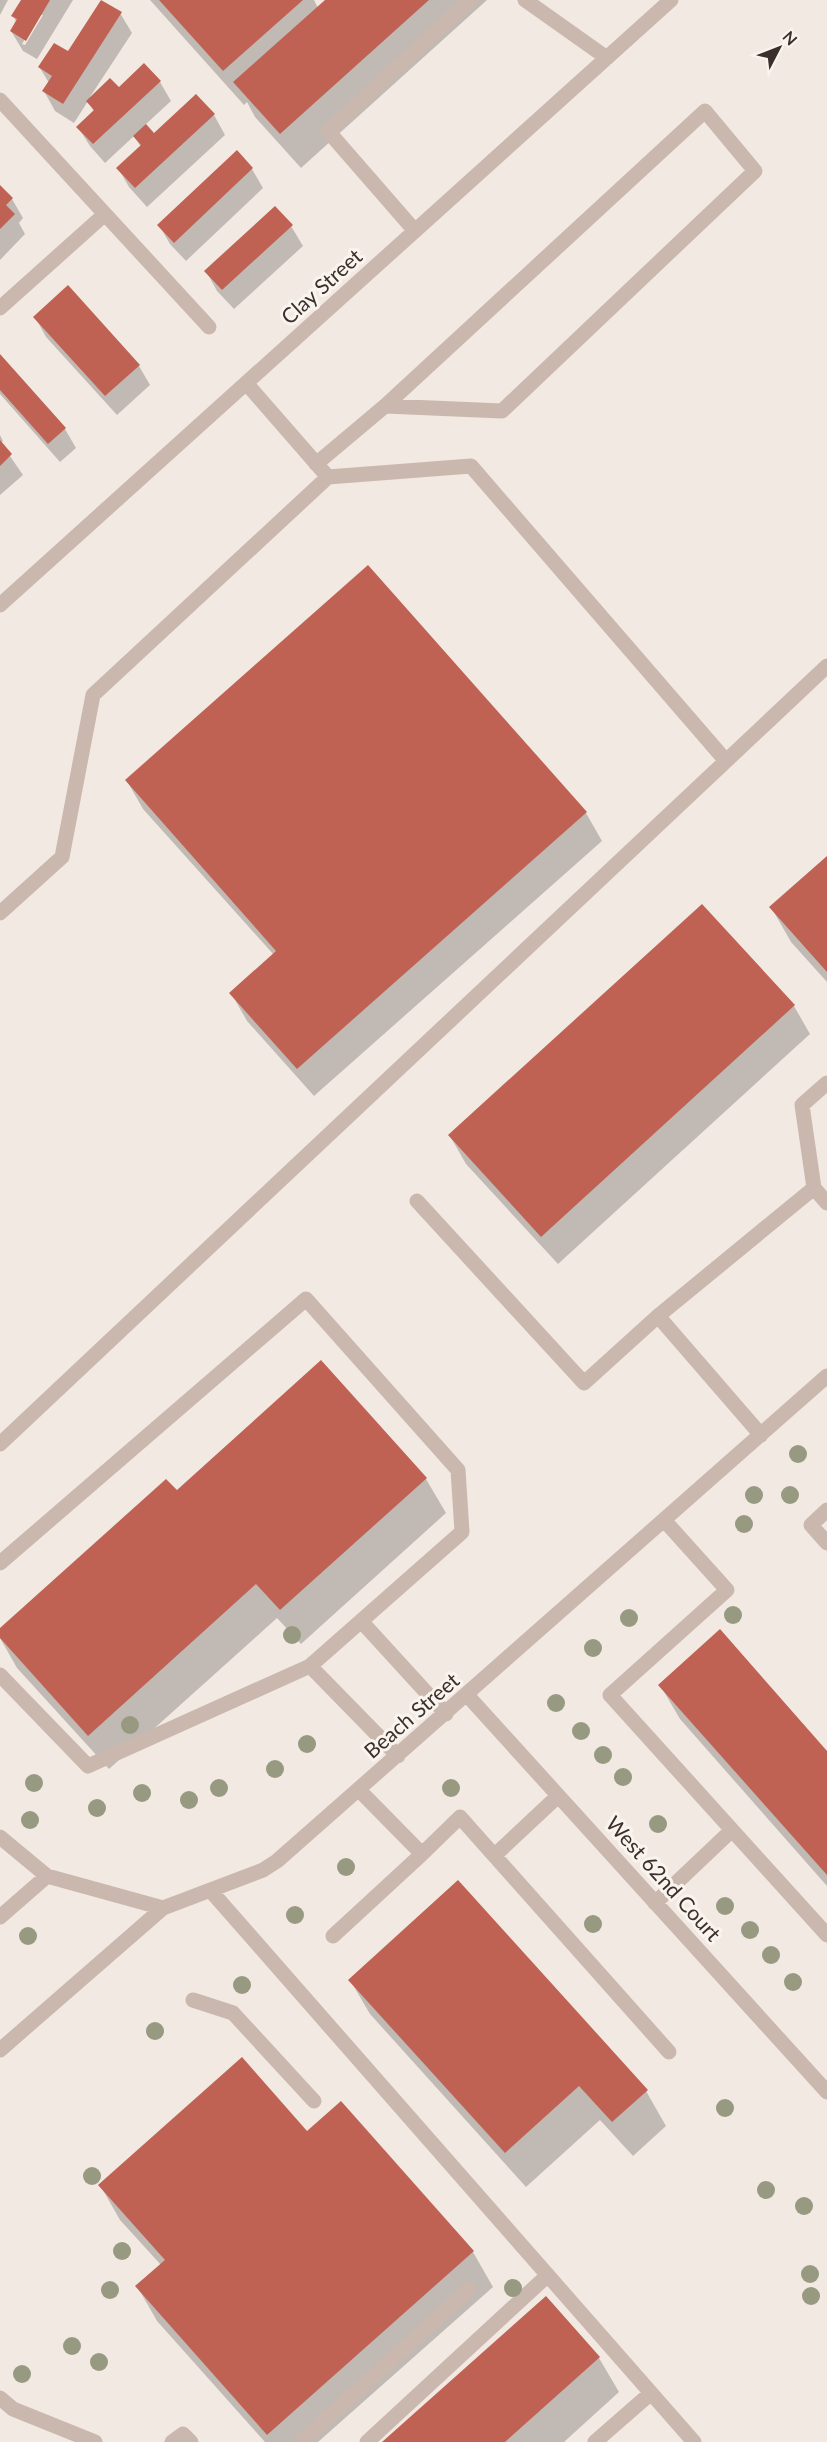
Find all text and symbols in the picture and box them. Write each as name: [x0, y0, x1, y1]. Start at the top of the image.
north arrow: [749, 18, 809, 78]
text: N: [779, 27, 802, 49]
street label: Clay Street: [275, 243, 367, 329]
street label: Beach Street: [359, 1667, 464, 1763]
street label: West 62nd Court: [601, 1810, 727, 1946]

